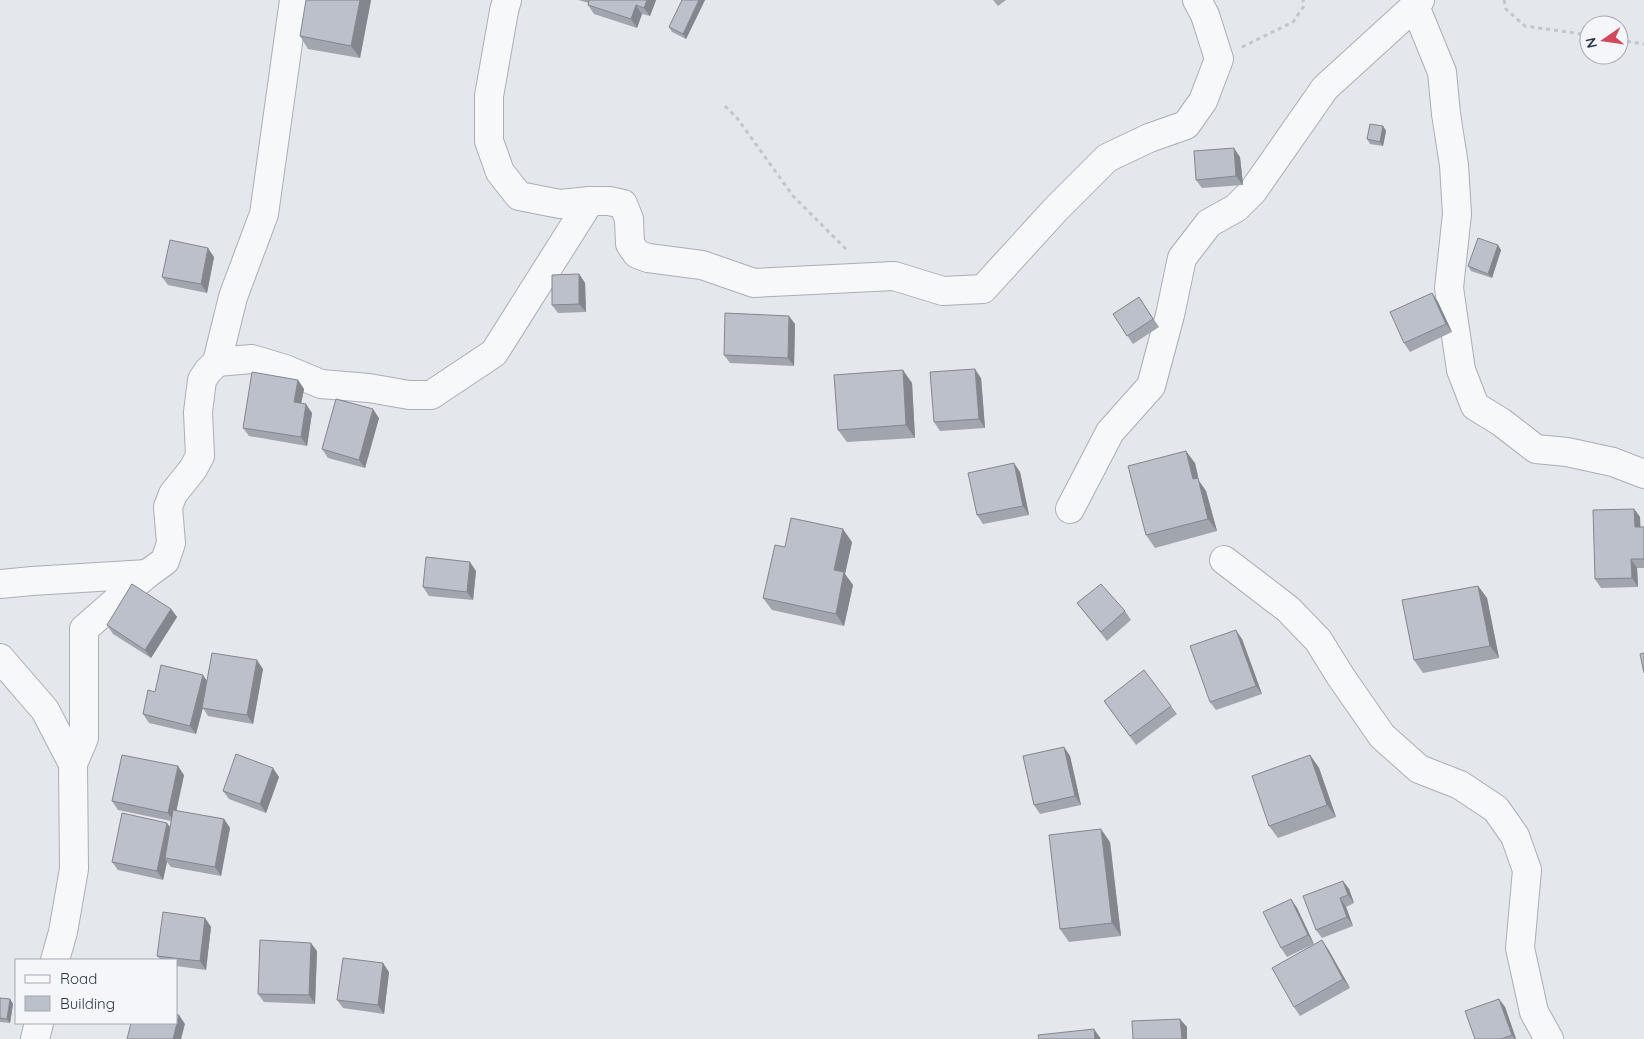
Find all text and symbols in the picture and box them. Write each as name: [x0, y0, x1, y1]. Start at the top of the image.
north arrow: [1579, 15, 1629, 65]
text: N: [1581, 36, 1601, 50]
legend: [15, 959, 178, 1024]
text: Road: [60, 969, 97, 988]
text: Building: [60, 994, 115, 1013]

